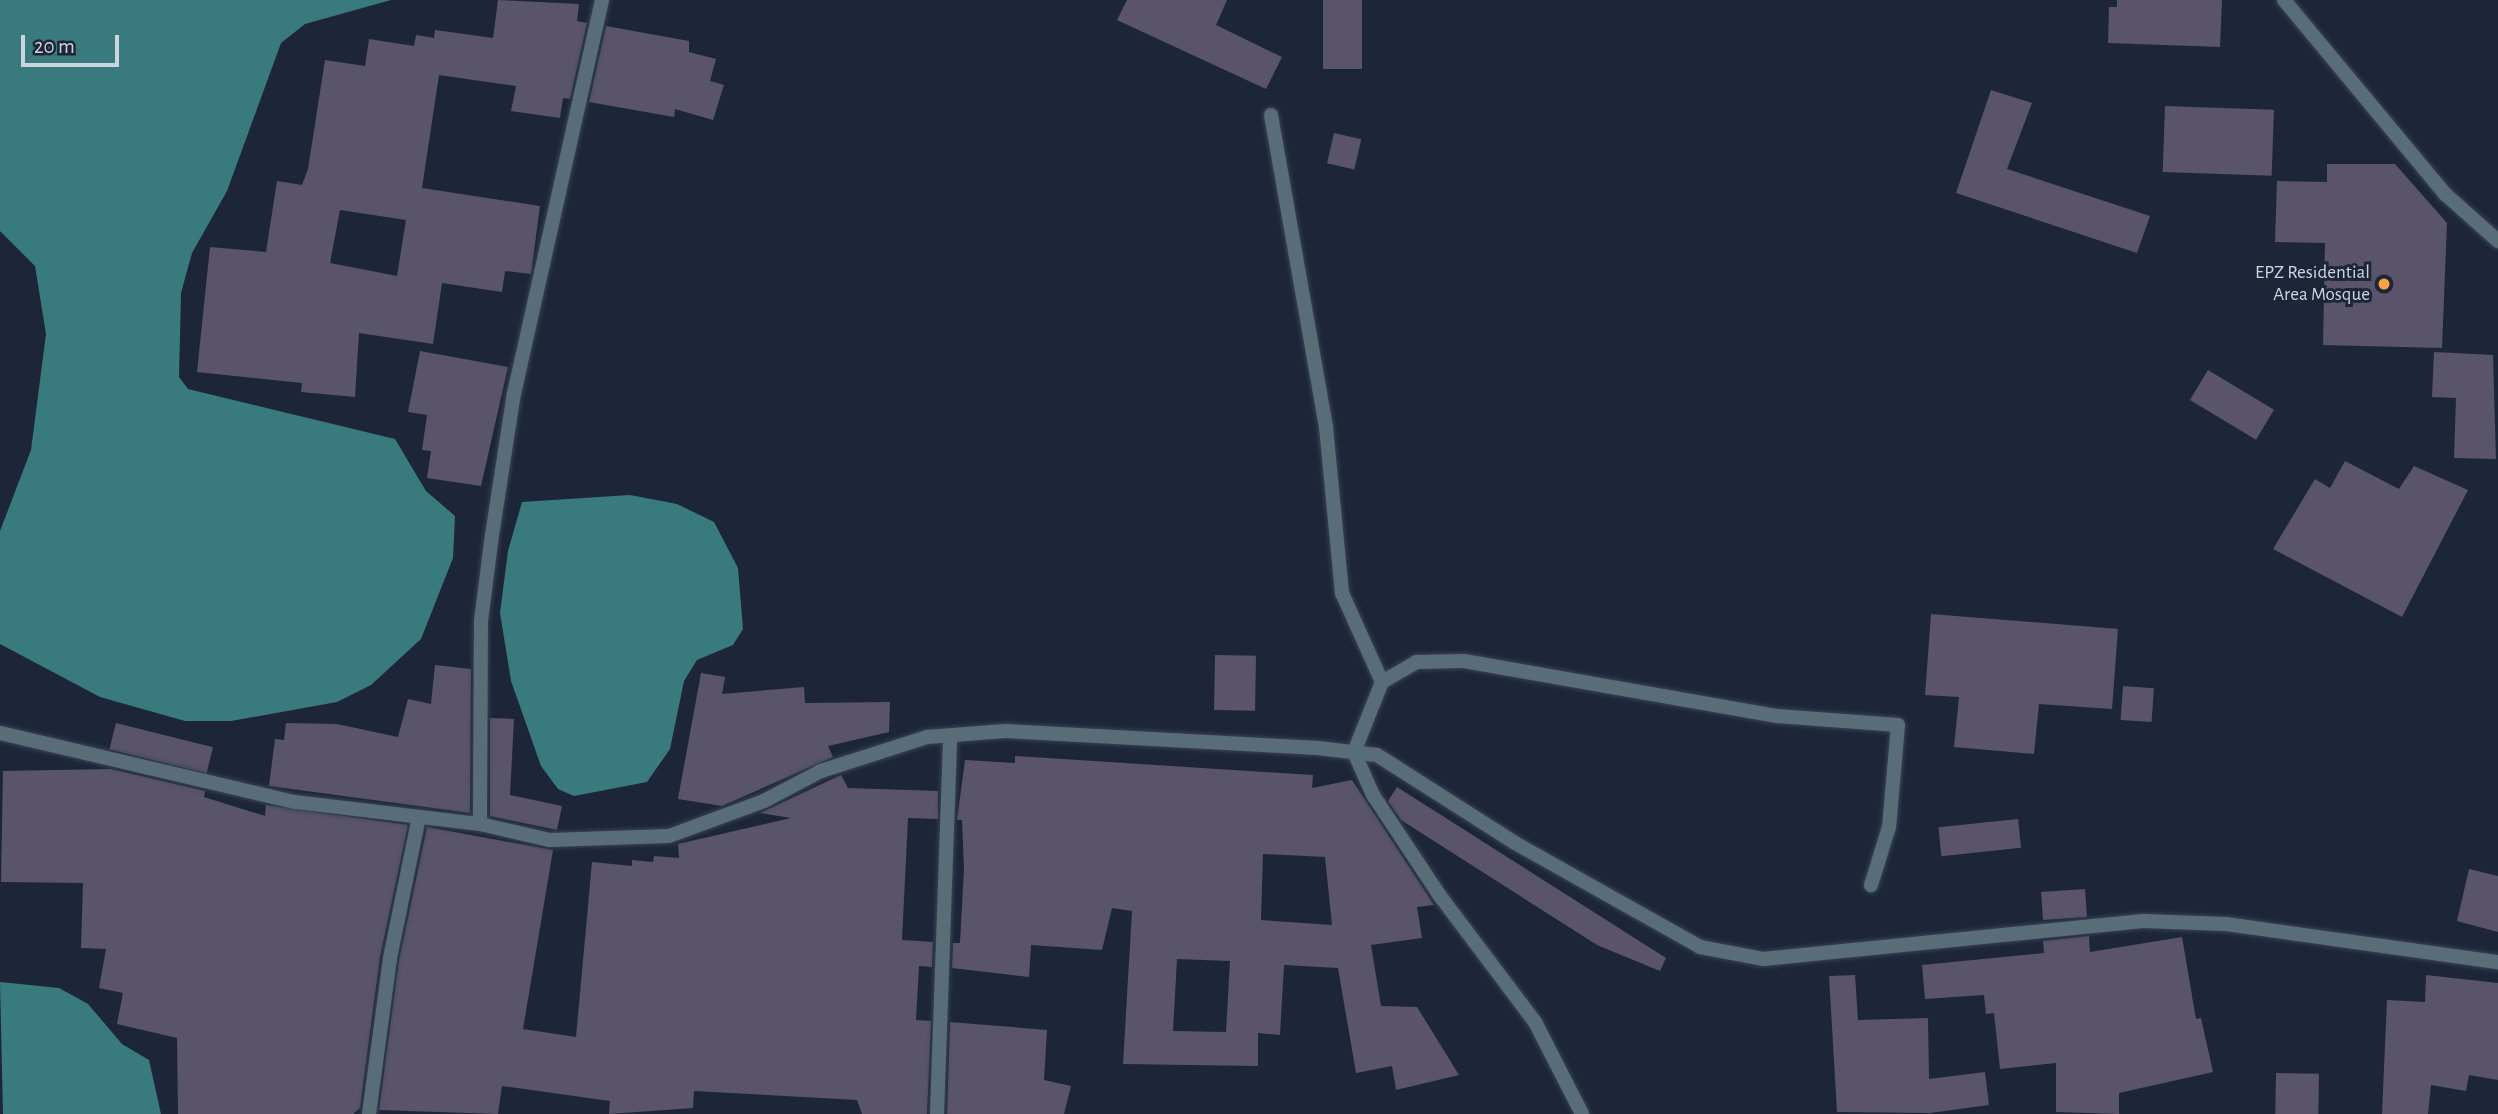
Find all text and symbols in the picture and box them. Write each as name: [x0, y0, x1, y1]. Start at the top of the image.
scale bar: [24, 21, 122, 65]
text: 20 m: [34, 36, 75, 57]
place label: EPZ Residential Area Mosque: [2255, 262, 2370, 306]
marker: EPZ Residential Area Mosque: [2376, 276, 2392, 292]

